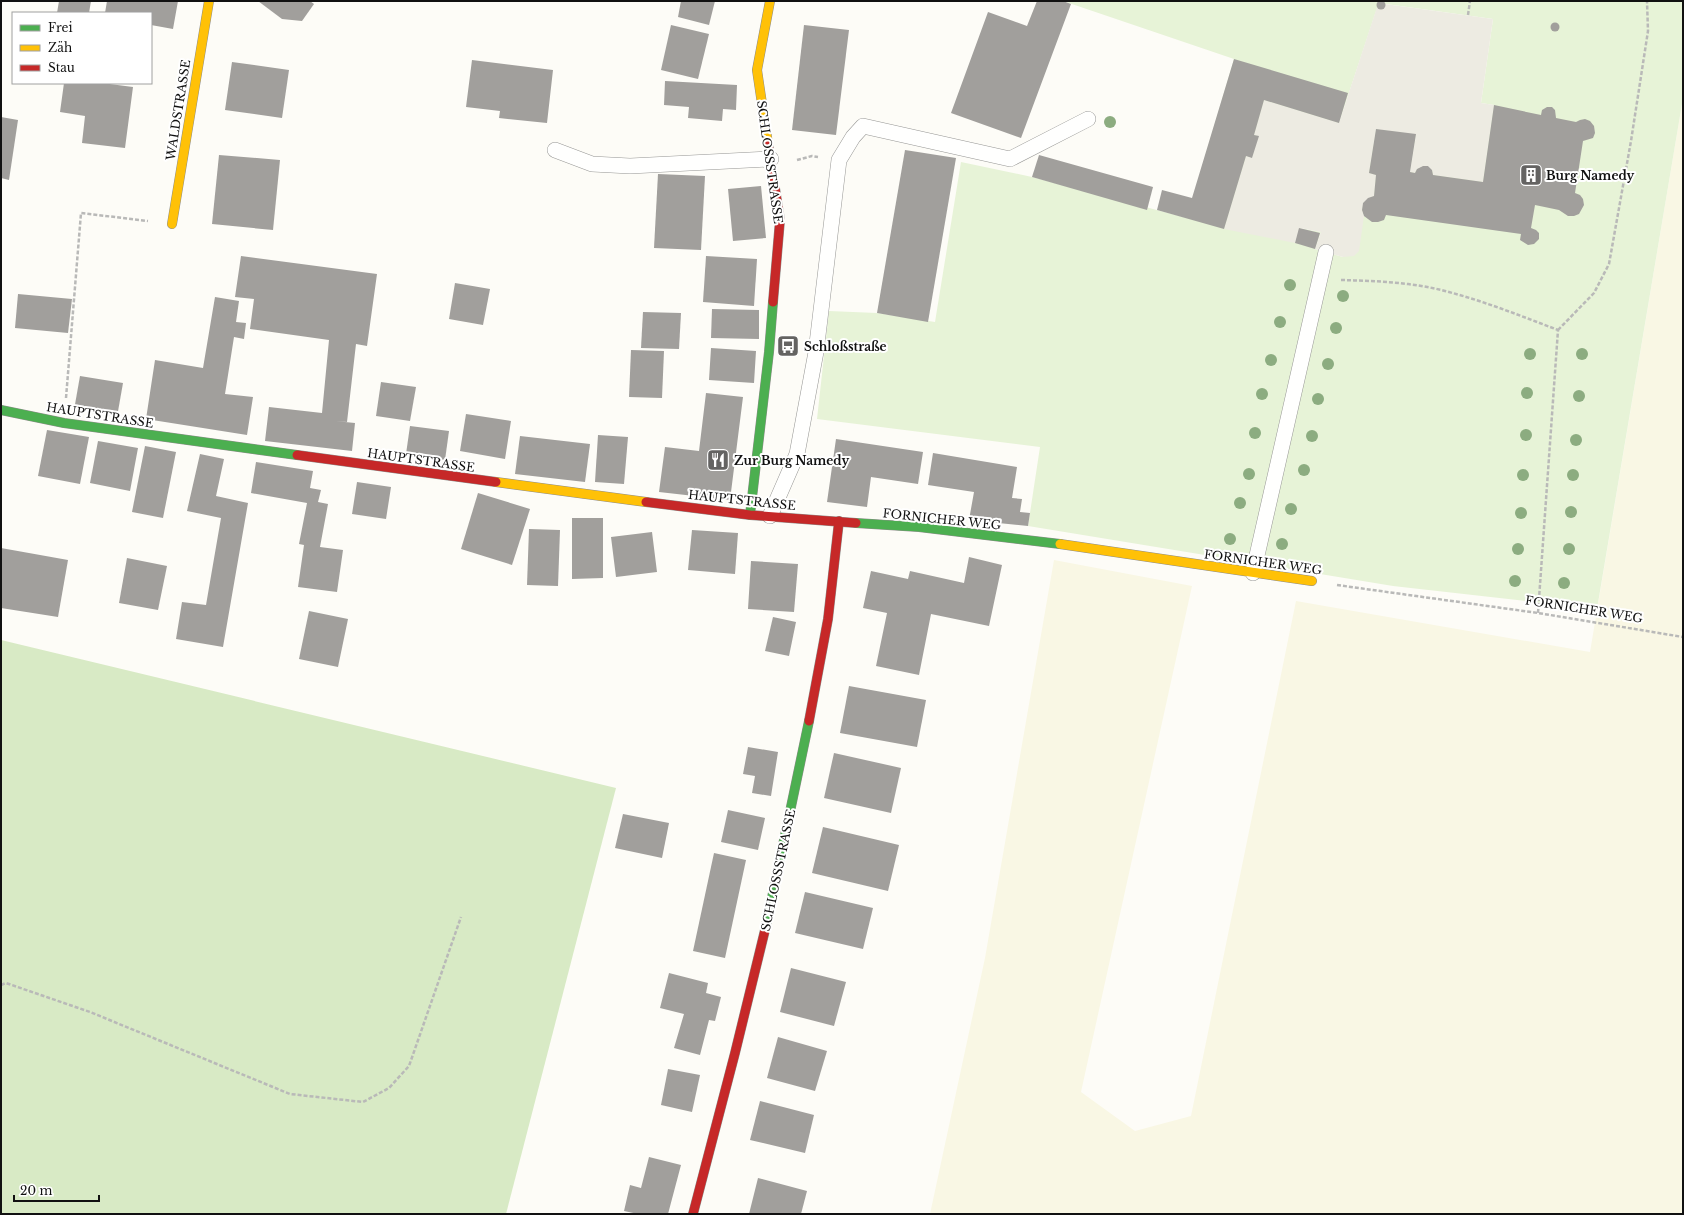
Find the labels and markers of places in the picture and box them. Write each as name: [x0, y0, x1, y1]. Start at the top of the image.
building icon: Burg Namedy: [1518, 162, 1544, 188]
place label: Burg Namedy: [1546, 168, 1635, 183]
bus stop icon: Schloßstraße: [775, 333, 801, 359]
place label: Schloßstraße: [804, 339, 887, 354]
restaurant icon: Zur Burg Namedy: [705, 447, 731, 473]
place label: Zur Burg Namedy: [734, 453, 850, 468]

